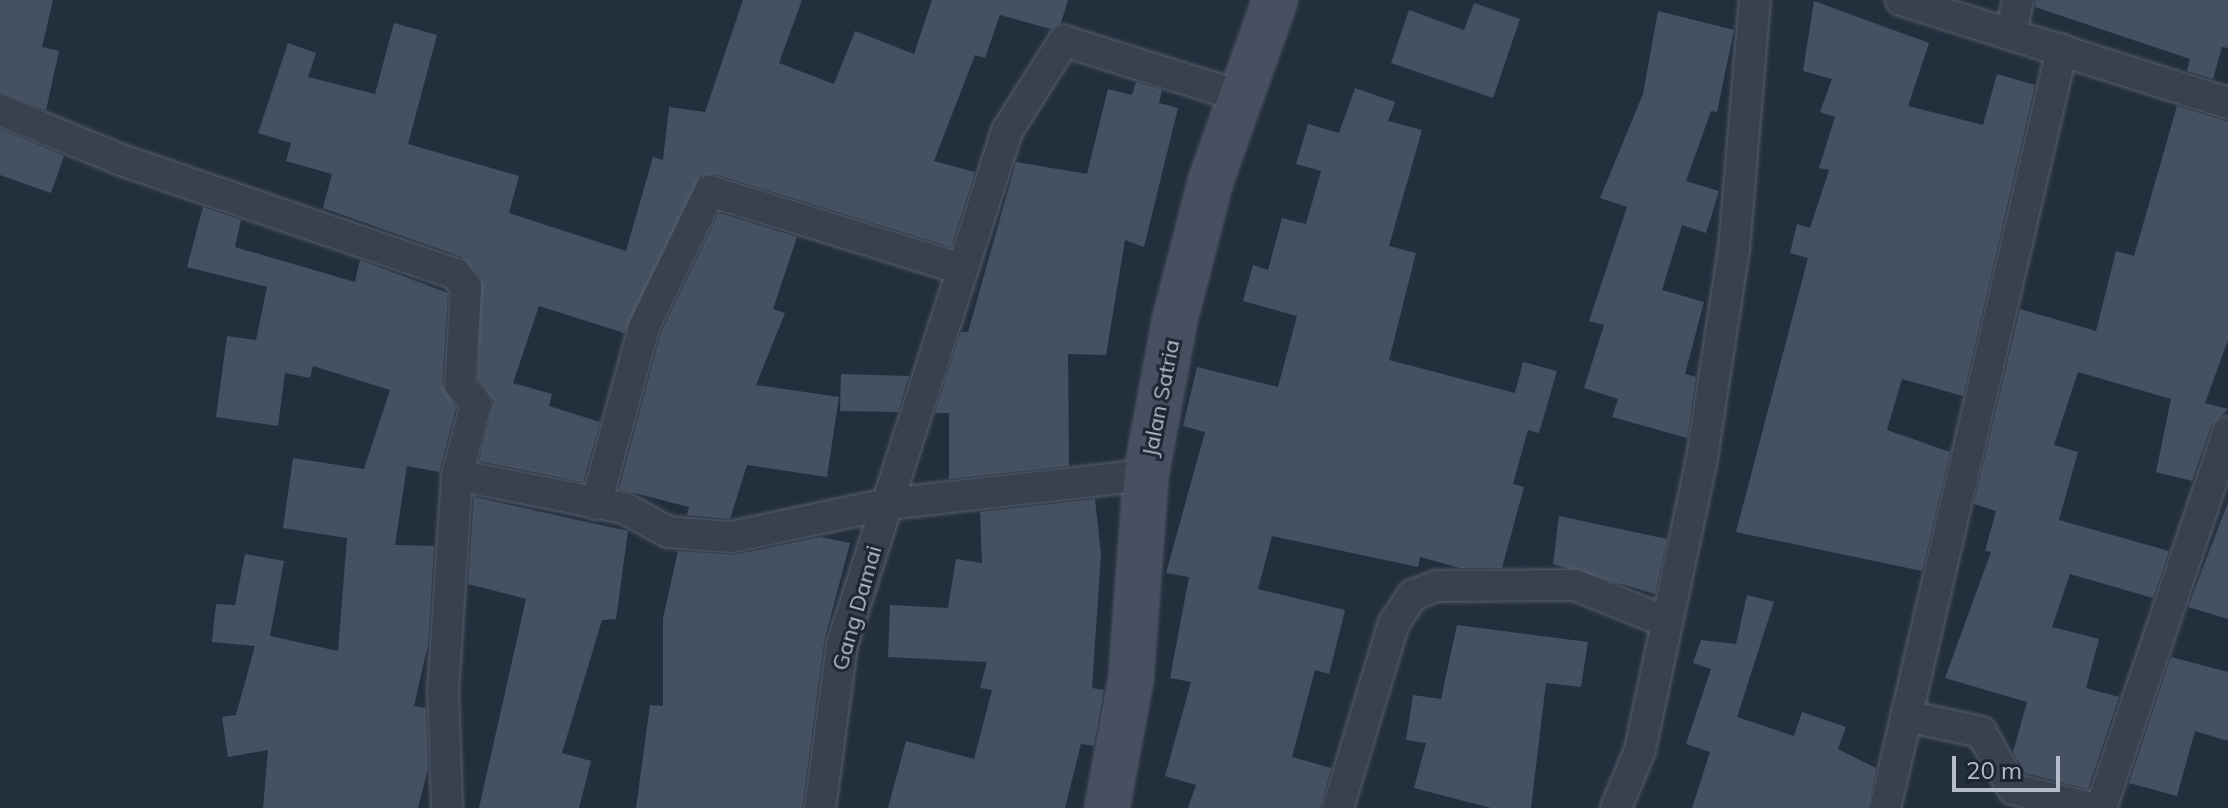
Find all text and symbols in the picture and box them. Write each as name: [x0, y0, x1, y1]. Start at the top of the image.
street label: Jalan Satria: [1137, 337, 1185, 459]
street label: Gang Damai: [827, 543, 887, 673]
scale bar: [1956, 740, 2064, 790]
text: 20 m: [1966, 755, 2022, 785]

